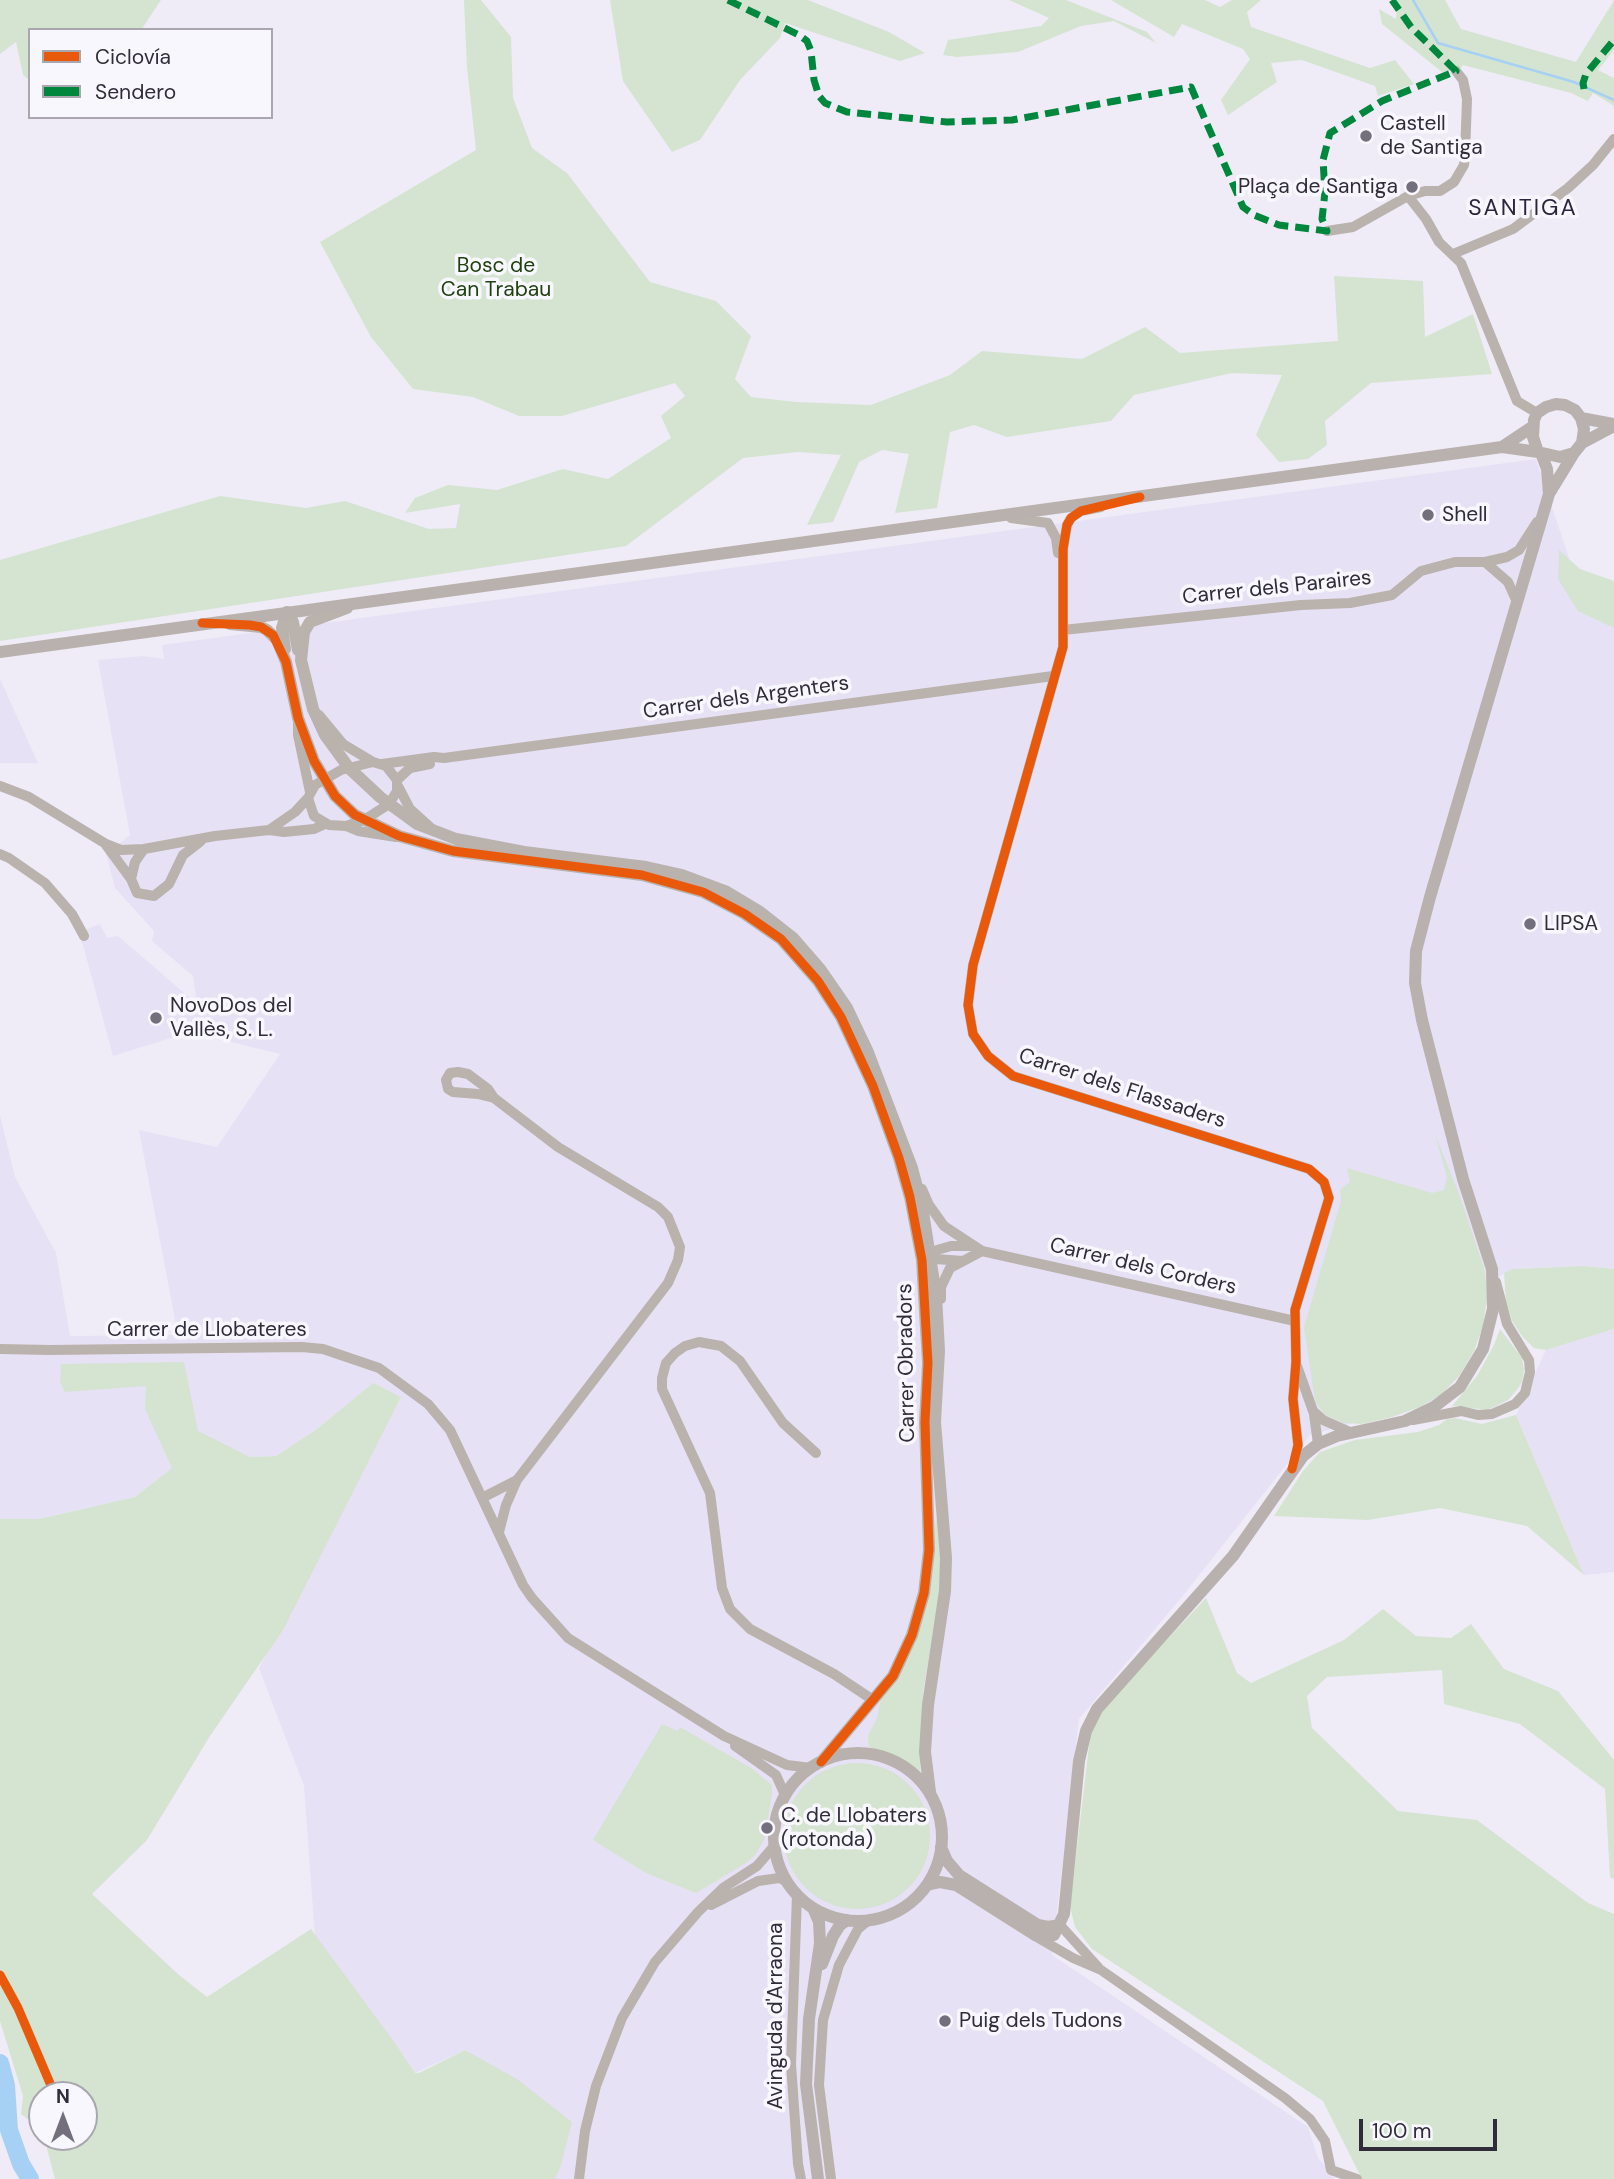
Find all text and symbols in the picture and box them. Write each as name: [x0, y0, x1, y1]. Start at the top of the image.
legend: [28, 28, 273, 119]
text: Ciclovía: [95, 43, 171, 71]
text: Sendero: [95, 78, 176, 106]
place label: Castell de Santiga: [1380, 111, 1483, 161]
marker: Castell de Santiga: [1358, 128, 1374, 144]
place label: Plaça de Santiga: [1238, 174, 1398, 200]
marker: Plaça de Santiga: [1404, 179, 1420, 195]
district label: SANTIGA: [1469, 195, 1577, 223]
park label: Bosc de Can Trabau: [441, 253, 551, 303]
place label: Shell: [1442, 502, 1488, 528]
marker: Shell: [1420, 507, 1436, 523]
street label: Carrer dels Paraires: [1181, 566, 1373, 610]
street label: Carrer dels Argenters: [641, 671, 851, 725]
place label: LIPSA: [1544, 911, 1598, 937]
marker: LIPSA: [1522, 916, 1538, 932]
place label: NovoDos del Vallès, S. L.: [170, 993, 292, 1043]
marker: NovoDos del Vallès, S. L.: [148, 1010, 164, 1026]
street label: Carrer dels Flassaders: [1015, 1044, 1229, 1134]
street label: Carrer dels Corders: [1047, 1233, 1239, 1301]
street label: Carrer Obradors: [893, 1283, 921, 1443]
street label: Carrer de Llobateres: [107, 1317, 307, 1343]
place label: C. de Llobaters (rotonda): [781, 1803, 927, 1853]
marker: C. de Llobaters (rotonda): [759, 1820, 775, 1836]
street label: Avinguda d'Arraona: [763, 1922, 789, 2110]
place label: Puig dels Tudons: [959, 2008, 1122, 2034]
marker: Puig dels Tudons: [937, 2013, 953, 2029]
north arrow: [28, 2081, 98, 2151]
text: N: [56, 2084, 70, 2109]
scale bar: [1362, 2106, 1500, 2150]
text: 100 m: [1372, 2117, 1432, 2145]

